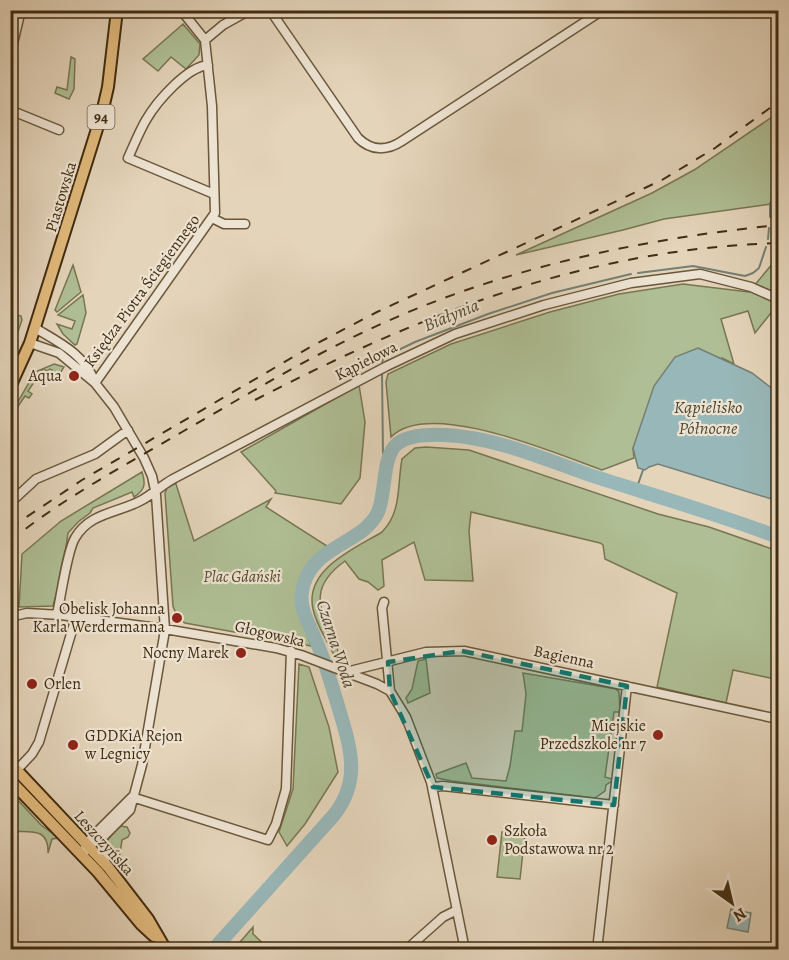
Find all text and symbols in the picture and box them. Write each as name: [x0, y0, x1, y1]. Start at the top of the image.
road number: 94: [88, 105, 114, 129]
street label: Piastowska: [40, 158, 82, 235]
street label: Księdza Piotra Ściegiennego: [79, 210, 205, 372]
water label: Białynia: [420, 293, 482, 337]
street label: Kąpielowa: [331, 336, 402, 386]
place label: Aqua: [28, 365, 63, 387]
marker: Aqua: [67, 369, 81, 383]
water label: Kąpielisko Północne: [674, 395, 742, 440]
park label: Plac Gdański: [203, 566, 281, 588]
water label: Czarna Woda: [311, 597, 361, 691]
place label: Obelisk Johanna Karla Werdermanna: [33, 598, 166, 638]
marker: Obelisk Johanna Karla Werdermanna: [170, 611, 184, 625]
street label: Głogowska: [233, 615, 308, 653]
street label: Bagienna: [532, 640, 597, 674]
place label: Nocny Marek: [142, 642, 229, 664]
marker: Nocny Marek: [234, 646, 248, 660]
place label: Orlen: [44, 673, 81, 695]
marker: Orlen: [25, 677, 39, 691]
place label: Miejskie Przedszkole nr 7: [540, 715, 646, 755]
place label: GDDKiA Rejon w Legnicy: [84, 725, 183, 765]
marker: Miejskie Przedszkole nr 7: [651, 728, 665, 742]
marker: GDDKiA Rejon w Legnicy: [66, 738, 80, 752]
street label: Leszczyńska: [69, 806, 140, 881]
place label: Szkoła Podstawowa nr 2: [504, 820, 614, 860]
marker: Szkoła Podstawowa nr 2: [485, 833, 499, 847]
north arrow: [702, 873, 762, 933]
text: N: [729, 902, 751, 927]

